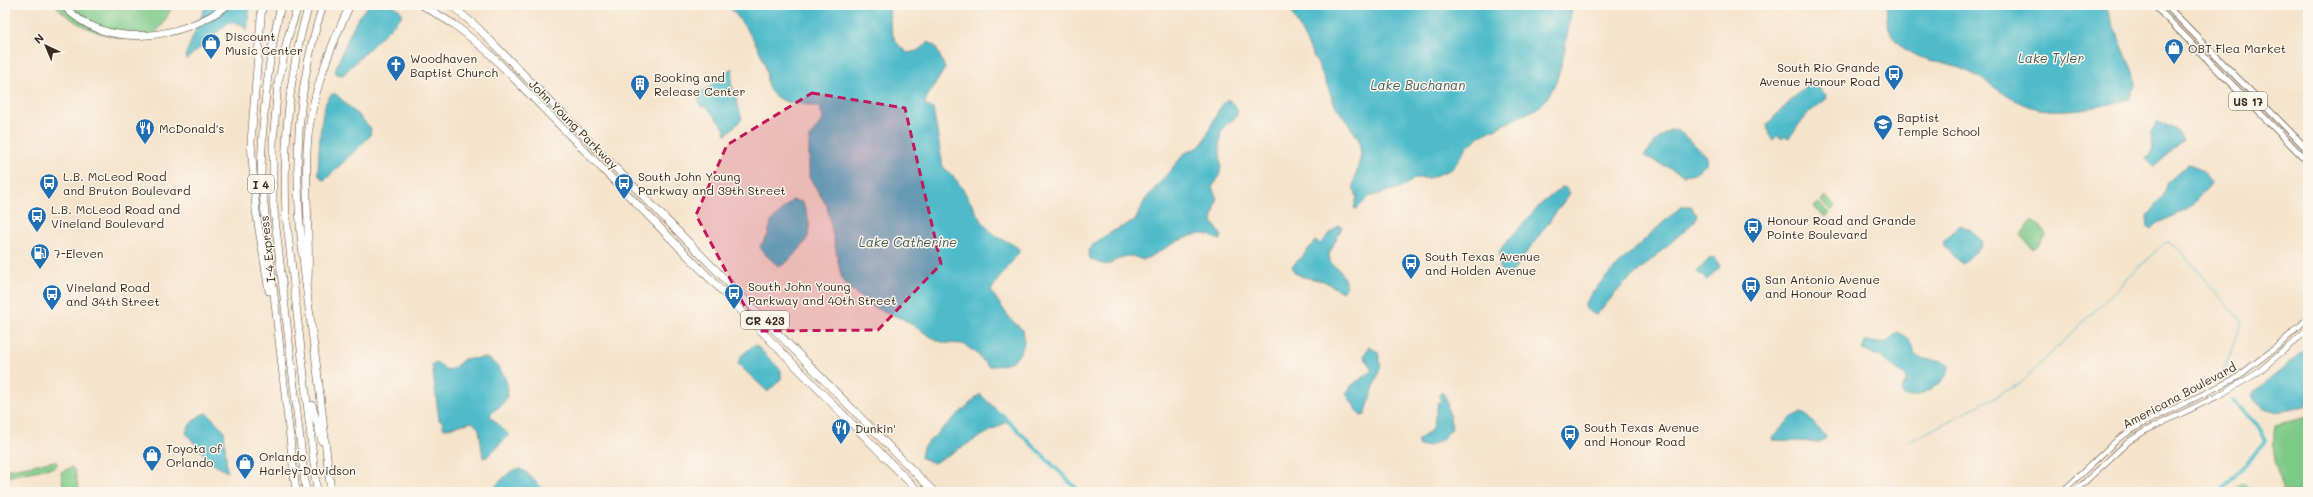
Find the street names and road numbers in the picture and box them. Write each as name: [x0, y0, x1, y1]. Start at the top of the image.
street label: John Young Parkway: [526, 76, 622, 172]
road number: US 17: [2229, 92, 2267, 110]
road number: I 4: [248, 175, 274, 193]
street label: I-4 Express: [256, 215, 278, 283]
road number: CR 423: [741, 311, 789, 329]
street label: Americana Boulevard: [2119, 358, 2239, 432]

